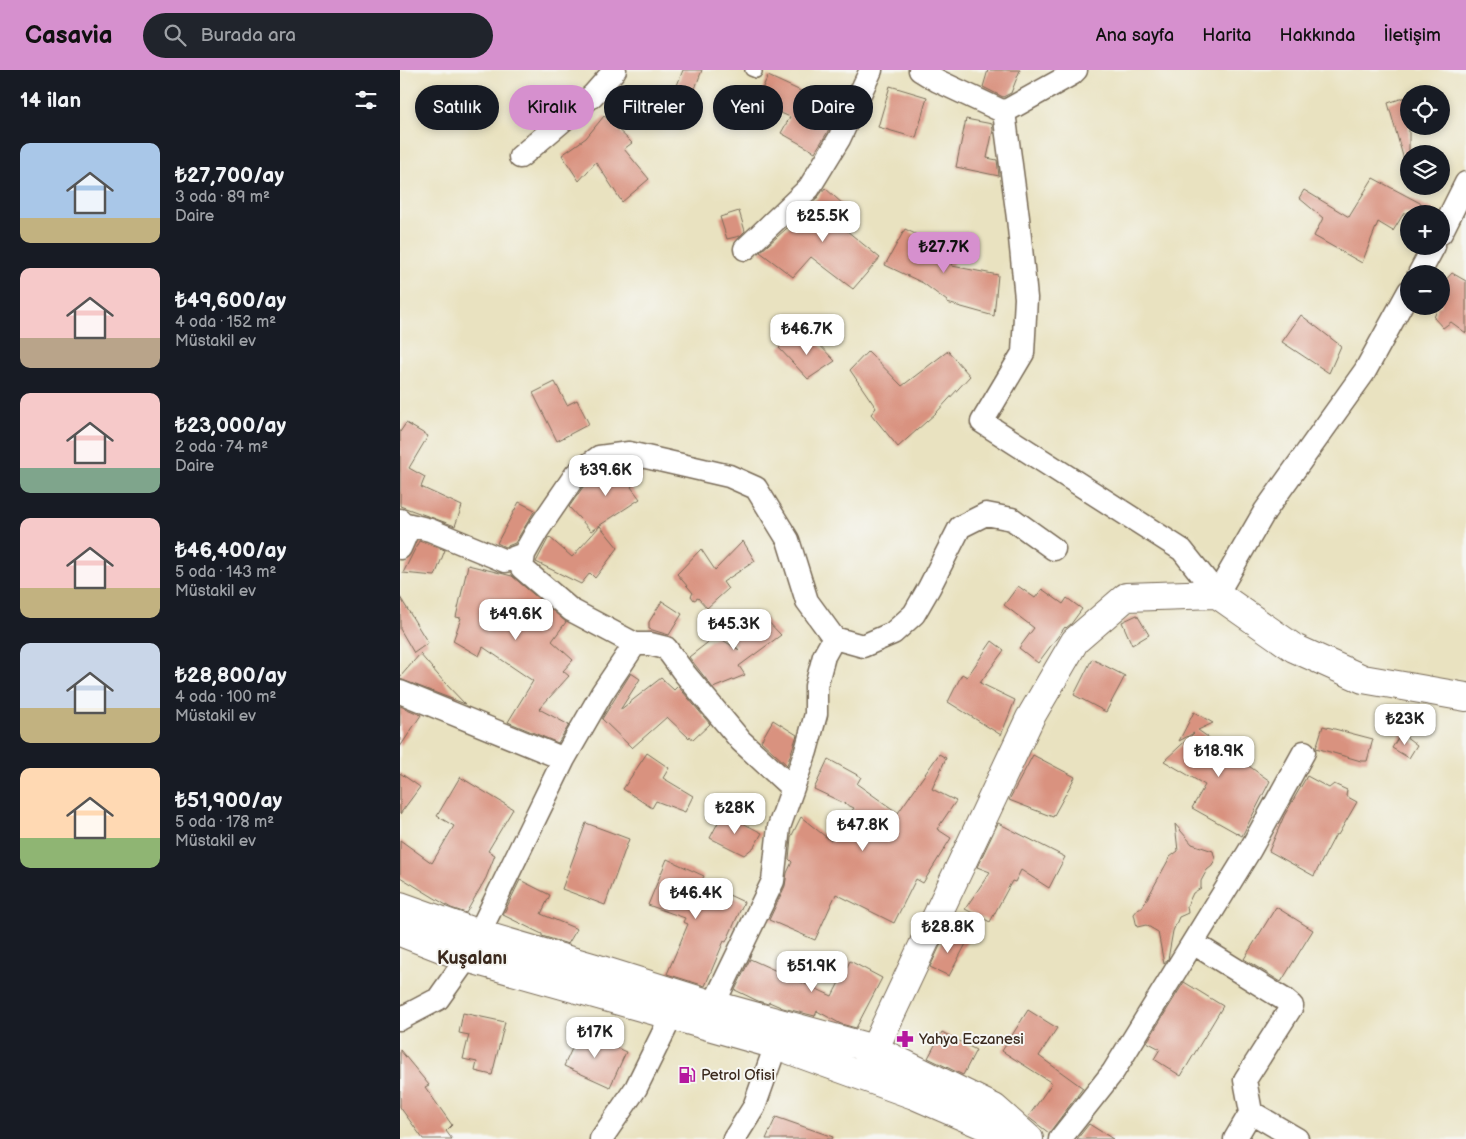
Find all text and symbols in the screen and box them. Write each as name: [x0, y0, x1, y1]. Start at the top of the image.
search box: [143, 13, 493, 58]
text: Casavia: [25, 21, 113, 50]
icon: search: [161, 21, 189, 49]
text: Burada ara: [201, 24, 296, 47]
text: Ana sayfa: [1096, 25, 1174, 46]
text: Harita: [1202, 25, 1251, 46]
text: Hakkında: [1279, 25, 1355, 46]
text: İletişim: [1383, 25, 1441, 46]
chip: Satılık: [415, 85, 499, 130]
chip: Kiralık: [509, 85, 594, 130]
chip: Filtreler: [604, 85, 703, 130]
chip: Yeni: [713, 85, 783, 130]
chip: Daire: [793, 85, 873, 130]
map controls: [1400, 85, 1450, 315]
button: locate: [1400, 85, 1450, 135]
icon: filters: [352, 86, 380, 114]
text: 14 ilan: [20, 88, 81, 113]
button: layers: [1400, 145, 1450, 195]
icon: home: [60, 163, 120, 223]
text: ₺27,700/ay: [175, 163, 284, 188]
text: 3 oda · 89 m²: [175, 188, 270, 207]
pin: ₺25.5K: [782, 200, 864, 243]
button: +: [1400, 205, 1450, 255]
text: Daire: [175, 207, 214, 226]
text: ₺25.5K: [797, 207, 849, 226]
pin: ₺27.7K: [903, 232, 985, 274]
text: ₺27.7K: [919, 238, 969, 257]
button: −: [1400, 265, 1450, 315]
icon: home: [60, 288, 120, 348]
text: ₺49,600/ay: [175, 288, 286, 313]
text: 4 oda · 152 m²: [175, 313, 276, 332]
pin: ₺46.7K: [766, 314, 848, 356]
text: ₺46.7K: [781, 320, 833, 339]
text: Müstakil ev: [175, 332, 256, 351]
icon: home: [60, 413, 120, 473]
text: ₺23,000/ay: [175, 413, 286, 438]
text: 2 oda · 74 m²: [175, 438, 268, 457]
pin: ₺39.6K: [565, 454, 647, 497]
text: Daire: [175, 457, 214, 476]
text: ₺39.6K: [580, 461, 632, 480]
icon: home: [60, 538, 120, 598]
text: ₺46,400/ay: [175, 538, 286, 563]
text: 5 oda · 143 m²: [175, 563, 277, 582]
text: Müstakil ev: [175, 582, 256, 601]
pin: ₺49.6K: [475, 598, 557, 641]
text: ₺49.6K: [490, 605, 542, 624]
pin: ₺45.3K: [693, 608, 775, 651]
text: ₺45.3K: [708, 615, 760, 634]
icon: home: [60, 663, 120, 723]
text: ₺28,800/ay: [175, 663, 287, 688]
text: 4 oda · 100 m²: [175, 688, 276, 707]
pin: ₺23K: [1375, 704, 1435, 746]
text: Müstakil ev: [175, 707, 256, 726]
text: ₺23K: [1386, 710, 1424, 729]
pin: ₺18.9K: [1178, 736, 1260, 778]
text: ₺18.9K: [1194, 742, 1244, 761]
icon: home: [60, 788, 120, 848]
text: ₺51,900/ay: [175, 788, 282, 813]
pin: ₺28K: [705, 792, 765, 835]
text: ₺28K: [715, 799, 755, 818]
pin: ₺47.8K: [822, 810, 904, 852]
text: 5 oda · 178 m²: [175, 813, 274, 832]
text: ₺47.8K: [837, 816, 889, 835]
text: Müstakil ev: [175, 832, 256, 851]
pin: ₺46.4K: [655, 878, 737, 920]
text: ₺46.4K: [670, 884, 722, 903]
pin: ₺28.8K: [907, 912, 989, 954]
text: ₺28.8K: [922, 918, 974, 937]
district label: Kuşalanı: [437, 948, 507, 969]
pin: ₺51.9K: [771, 950, 853, 993]
text: ₺51.9K: [788, 957, 836, 976]
pin: ₺17K: [565, 1016, 625, 1059]
text: ₺17K: [577, 1023, 613, 1042]
pharmacy icon: Yahya Eczanesi: [895, 1029, 915, 1049]
place label: Yahya Eczanesi: [918, 1030, 1024, 1049]
fuel station icon: Petrol Ofisi: [677, 1065, 697, 1085]
place label: Petrol Ofisi: [701, 1066, 775, 1085]

